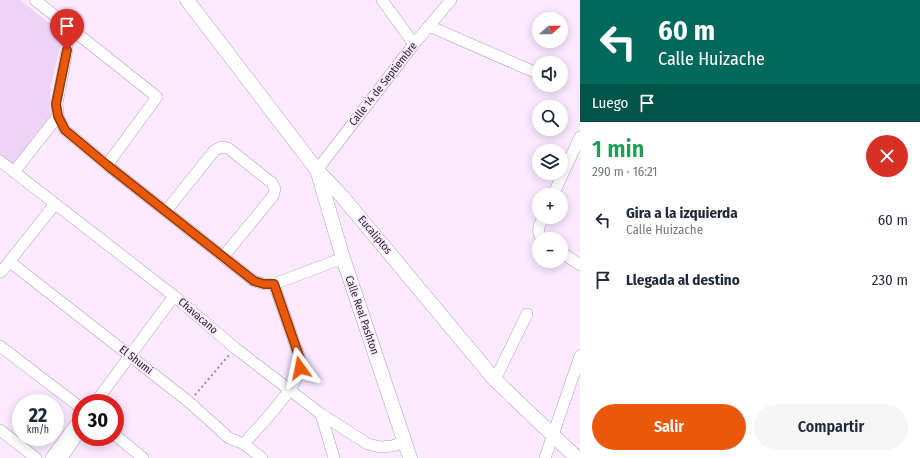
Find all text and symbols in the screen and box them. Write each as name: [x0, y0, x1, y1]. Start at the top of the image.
pin: [50, 9, 84, 50]
north arrow: [532, 12, 568, 48]
map controls: [532, 12, 568, 268]
text: 60 m: [658, 14, 715, 47]
icon: arrive: [56, 15, 78, 37]
icon: left: [592, 16, 644, 68]
street label: Calle 14 de Septiembre: [346, 40, 420, 128]
text: Calle Huizache: [658, 48, 765, 70]
button: sound: [532, 56, 568, 92]
icon: arrive: [636, 92, 658, 114]
text: Luego: [592, 94, 628, 112]
button: search: [532, 100, 568, 136]
text: 1 min: [592, 135, 644, 163]
button: close: [866, 135, 908, 177]
button: layers: [532, 144, 568, 180]
text: 290 m · 16:21: [592, 164, 657, 179]
button: +: [532, 188, 568, 224]
text: Gira a la izquierda: [626, 204, 738, 222]
icon: left: [592, 209, 614, 231]
text: 60 m: [878, 211, 908, 229]
street label: Eucaliptos: [355, 213, 395, 257]
text: Calle Huizache: [626, 222, 703, 237]
button: −: [532, 232, 568, 268]
icon: arrive: [592, 269, 614, 291]
text: Llegada al destino: [626, 271, 740, 289]
text: 230 m: [872, 271, 908, 289]
street label: Calle Real Pashton: [342, 274, 382, 356]
street label: Chavacano: [176, 295, 221, 337]
street label: El Shumi: [117, 343, 155, 377]
position arrow: [279, 347, 321, 389]
speed limit sign: 30: [72, 394, 124, 446]
text: 22: [29, 403, 47, 427]
button: Salir: [592, 404, 746, 450]
button: Compartir: [754, 404, 908, 450]
text: km/h: [27, 424, 49, 436]

